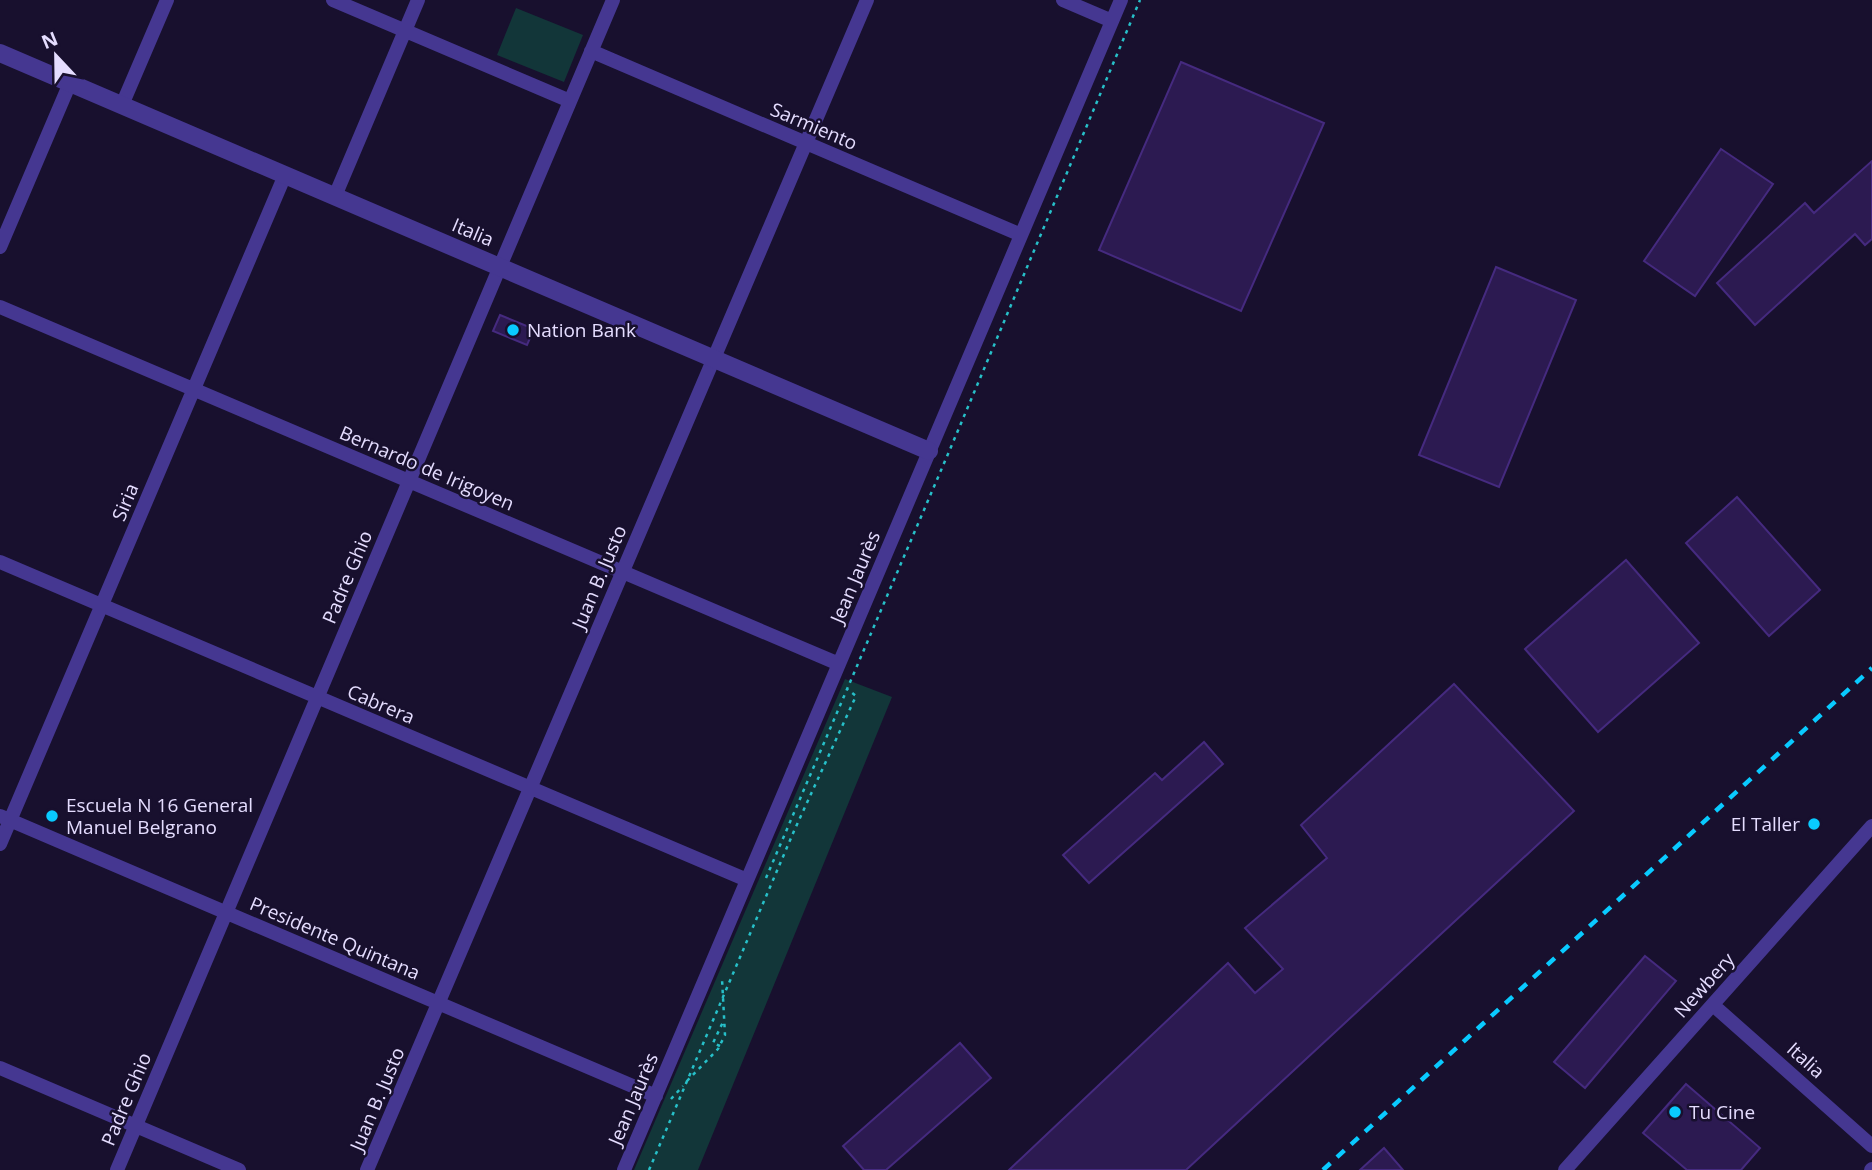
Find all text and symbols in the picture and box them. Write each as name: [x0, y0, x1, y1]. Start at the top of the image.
north arrow: [21, 21, 91, 91]
text: N: [38, 25, 62, 55]
street label: Sarmiento: [767, 96, 861, 156]
street label: Italia: [448, 212, 498, 252]
place label: Nation Bank: [527, 317, 636, 343]
marker: Nation Bank: [505, 322, 521, 338]
street label: Bernardo de Irigoyen: [336, 419, 518, 517]
street label: Siria: [106, 479, 144, 525]
street label: Juan B. Justo: [565, 521, 632, 635]
street label: Padre Ghio: [316, 526, 378, 628]
street label: Jean Jaurès: [823, 527, 886, 629]
street label: Cabrera: [343, 678, 419, 730]
place label: Escuela N 16 General Manuel Belgrano: [66, 792, 253, 840]
marker: Escuela N 16 General Manuel Belgrano: [44, 808, 60, 824]
place label: El Taller: [1731, 811, 1800, 837]
marker: El Taller: [1806, 816, 1822, 832]
street label: Presidente Quintana: [246, 890, 424, 986]
street label: Newbery: [1668, 946, 1741, 1023]
street label: Italia: [1781, 1036, 1831, 1084]
street label: Juan B. Justo: [343, 1043, 410, 1157]
street label: Padre Ghio: [95, 1048, 157, 1150]
street label: Jean Jaurès: [601, 1049, 664, 1151]
place label: Tu Cine: [1689, 1099, 1755, 1125]
marker: Tu Cine: [1667, 1104, 1683, 1120]

